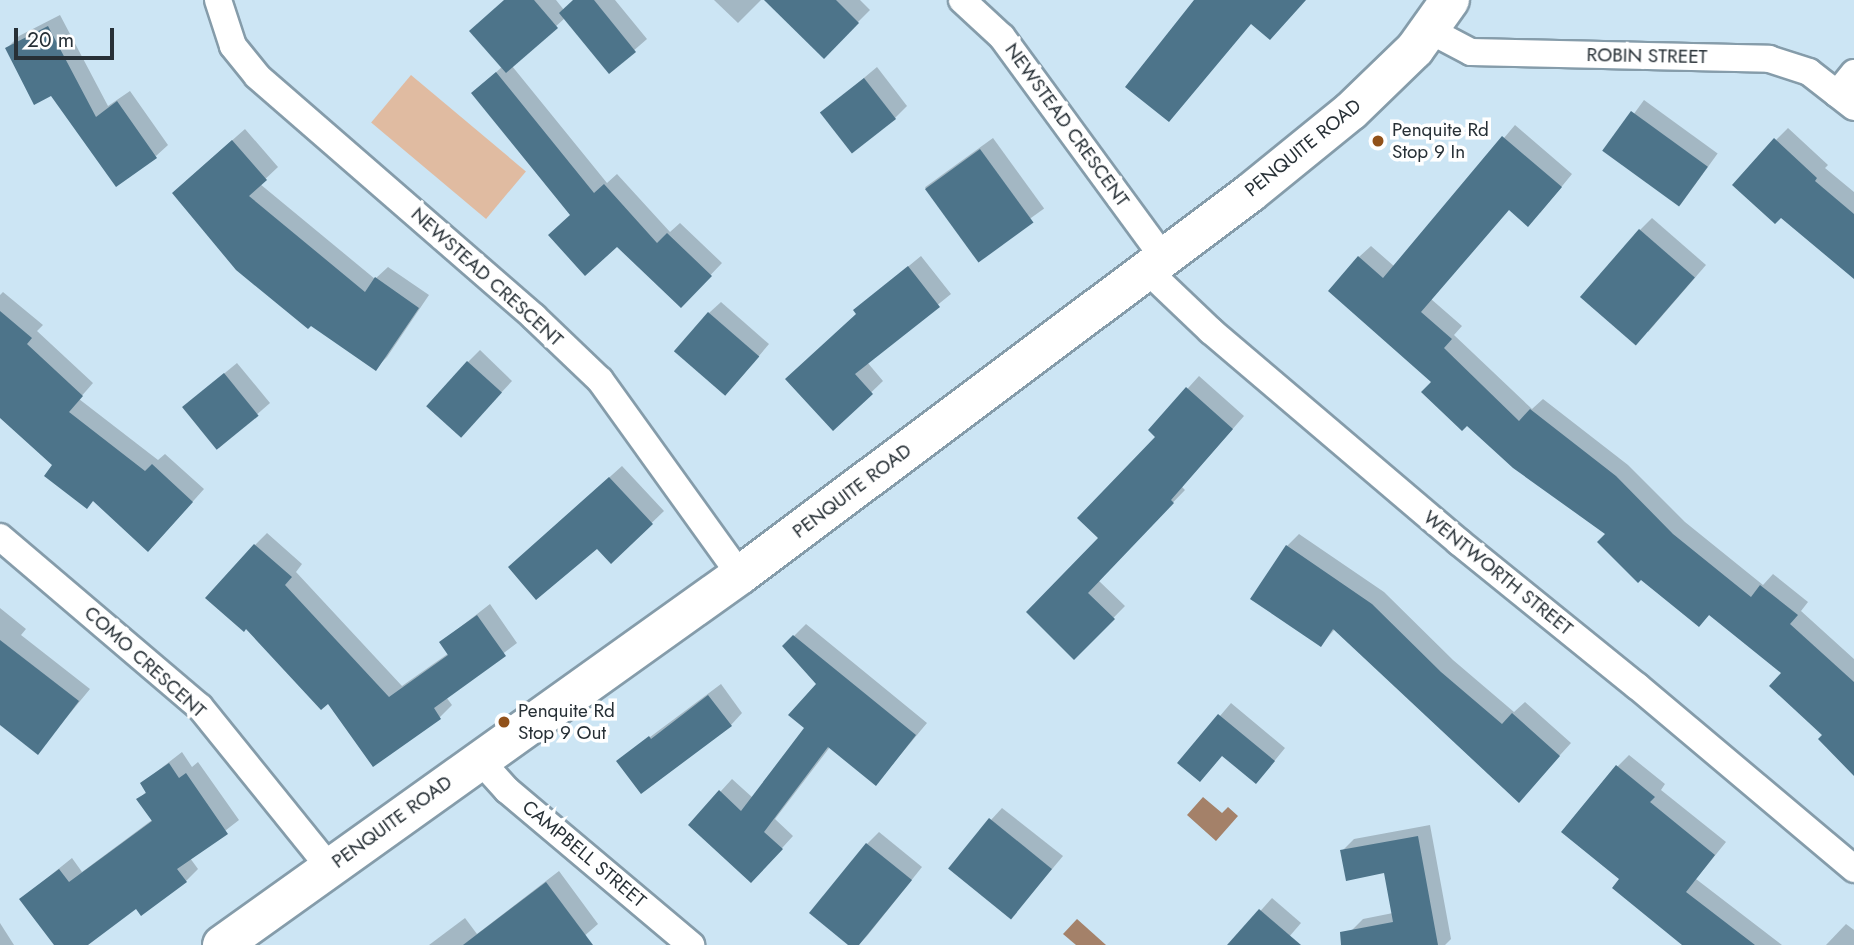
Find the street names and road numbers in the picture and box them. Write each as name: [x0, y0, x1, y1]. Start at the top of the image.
street label: NEWSTEAD CRESCENT: [1000, 39, 1134, 211]
street label: ROBIN STREET: [1586, 44, 1708, 68]
street label: PENQUITE ROAD: [1240, 94, 1366, 202]
street label: NEWSTEAD CRESCENT: [406, 203, 568, 351]
street label: PENQUITE ROAD: [788, 439, 916, 543]
street label: WENTWORTH STREET: [1419, 506, 1577, 640]
street label: COMO CRESCENT: [80, 601, 210, 723]
street label: PENQUITE ROAD: [328, 771, 456, 873]
street label: CAMPBELL STREET: [517, 796, 651, 912]

